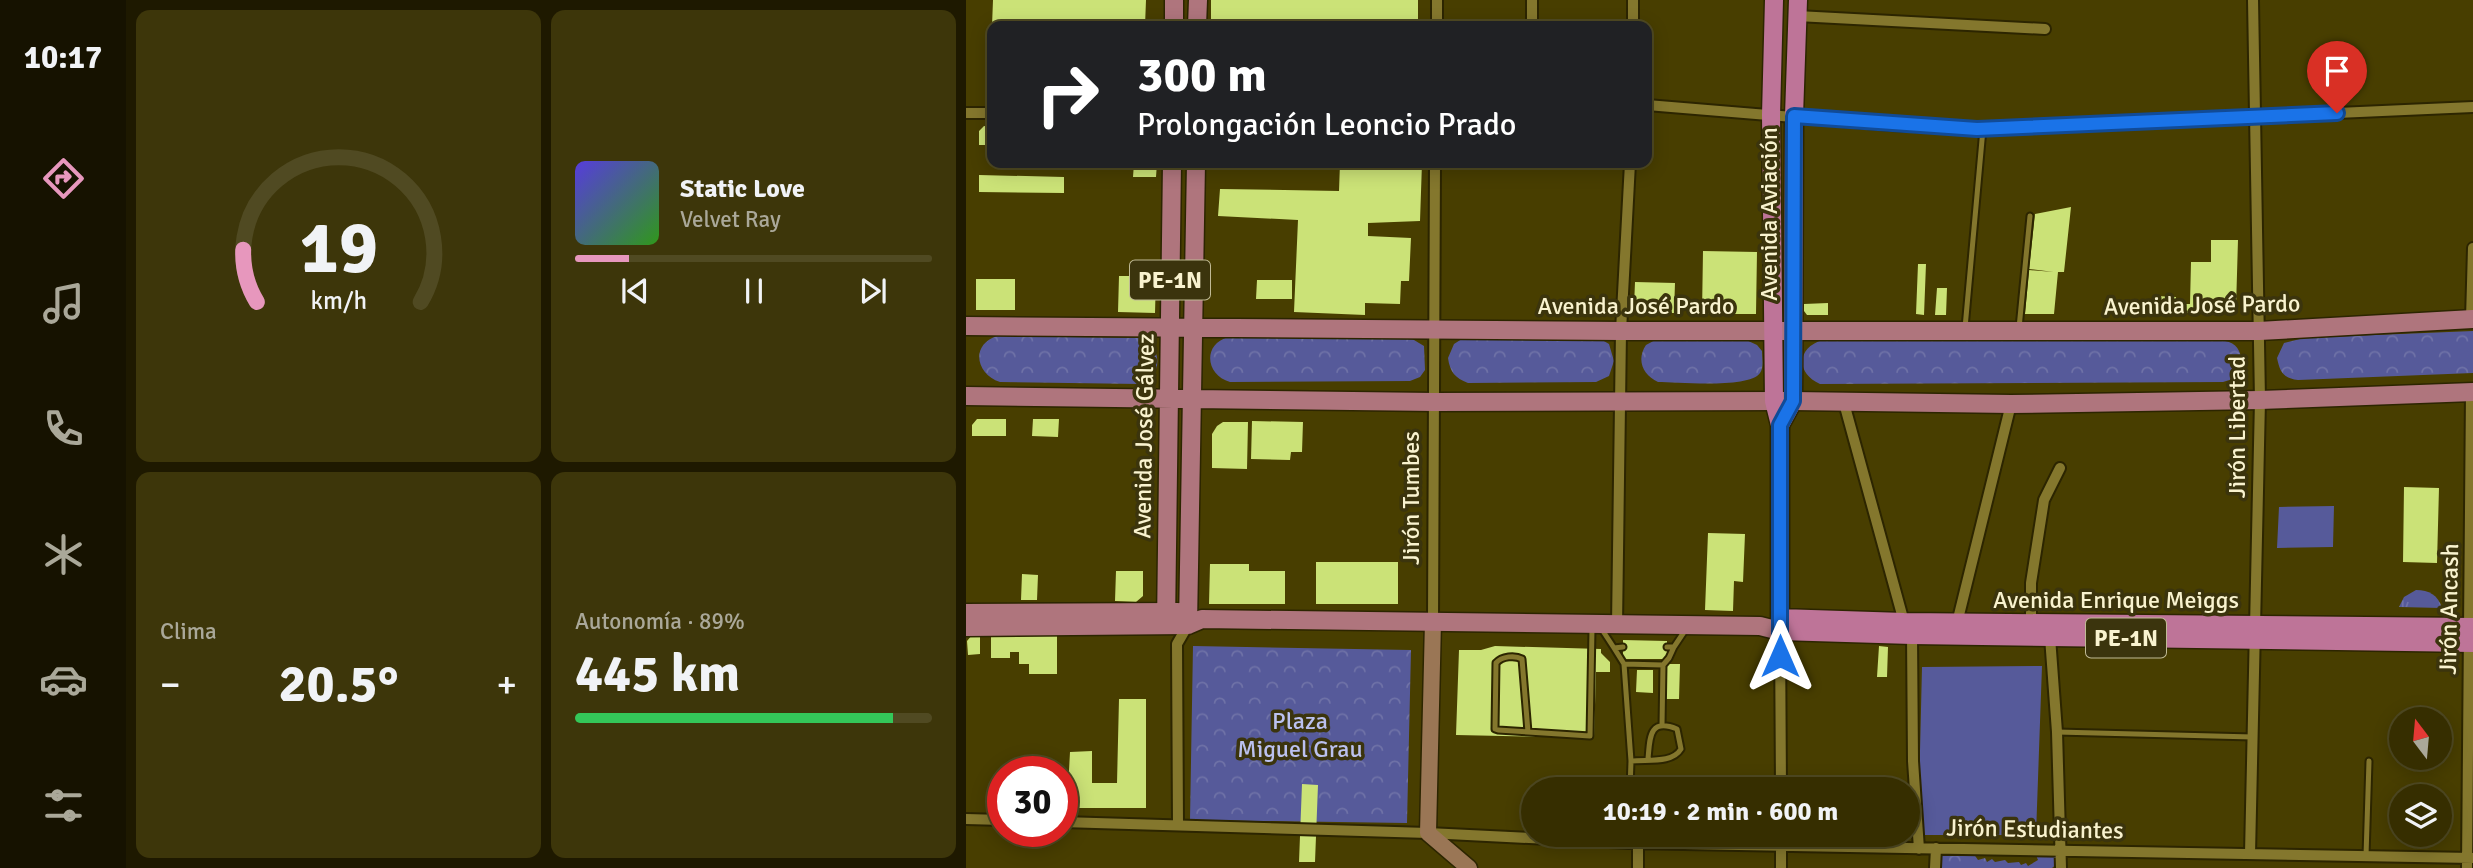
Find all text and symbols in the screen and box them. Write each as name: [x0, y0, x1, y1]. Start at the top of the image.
text: 10:17: [24, 38, 102, 77]
pin: [2307, 41, 2367, 113]
text: 300 m: [1137, 45, 1267, 105]
icon: right: [1022, 49, 1113, 140]
icon: arrive: [2318, 52, 2356, 90]
text: Prolongación Leoncio Prado: [1137, 105, 1517, 144]
street label: Avenida Aviación: [1754, 127, 1784, 301]
icon: directions: [39, 154, 88, 203]
text: Static Love: [680, 173, 805, 205]
text: 19: [299, 204, 378, 293]
text: Velvet Ray: [680, 205, 781, 234]
road number: PE-1N: [1130, 260, 1210, 300]
icon: previous: [616, 272, 654, 310]
icon: pause: [735, 272, 773, 310]
icon: next: [854, 272, 892, 310]
icon: music: [39, 279, 88, 328]
text: km/h: [310, 285, 367, 316]
street label: Avenida José Pardo: [2103, 288, 2301, 322]
street label: Avenida José Pardo: [1538, 291, 1734, 321]
street label: Avenida José Gálvez: [1127, 333, 1161, 539]
street label: Jirón Libertad: [2222, 356, 2252, 498]
icon: phone: [39, 404, 88, 453]
street label: Jirón Tumbes: [1396, 431, 1426, 565]
icon: climate: [39, 530, 88, 579]
street label: Jirón Ancash: [2433, 543, 2465, 675]
street label: Avenida Enrique Meiggs: [1993, 585, 2239, 615]
text: Autonomía · 89%: [575, 607, 745, 636]
text: Clima: [160, 617, 217, 646]
road number: PE-1N: [2086, 618, 2166, 658]
position arrow: [1743, 619, 1817, 693]
text: 445 km: [575, 642, 740, 706]
text: 20.5°: [279, 652, 398, 716]
icon: car: [39, 655, 88, 704]
text: −: [160, 661, 181, 708]
text: +: [496, 661, 517, 708]
park label: Plaza Miguel Grau: [1237, 706, 1363, 764]
north arrow: [2389, 707, 2452, 770]
map controls: [2389, 707, 2452, 847]
speed limit sign: 30: [987, 756, 1078, 847]
icon: filters: [39, 781, 88, 830]
button: layers: [2389, 784, 2452, 847]
text: 10:19 · 2 min · 600 m: [1603, 796, 1838, 828]
street label: Jirón Estudiantes: [1946, 812, 2124, 846]

